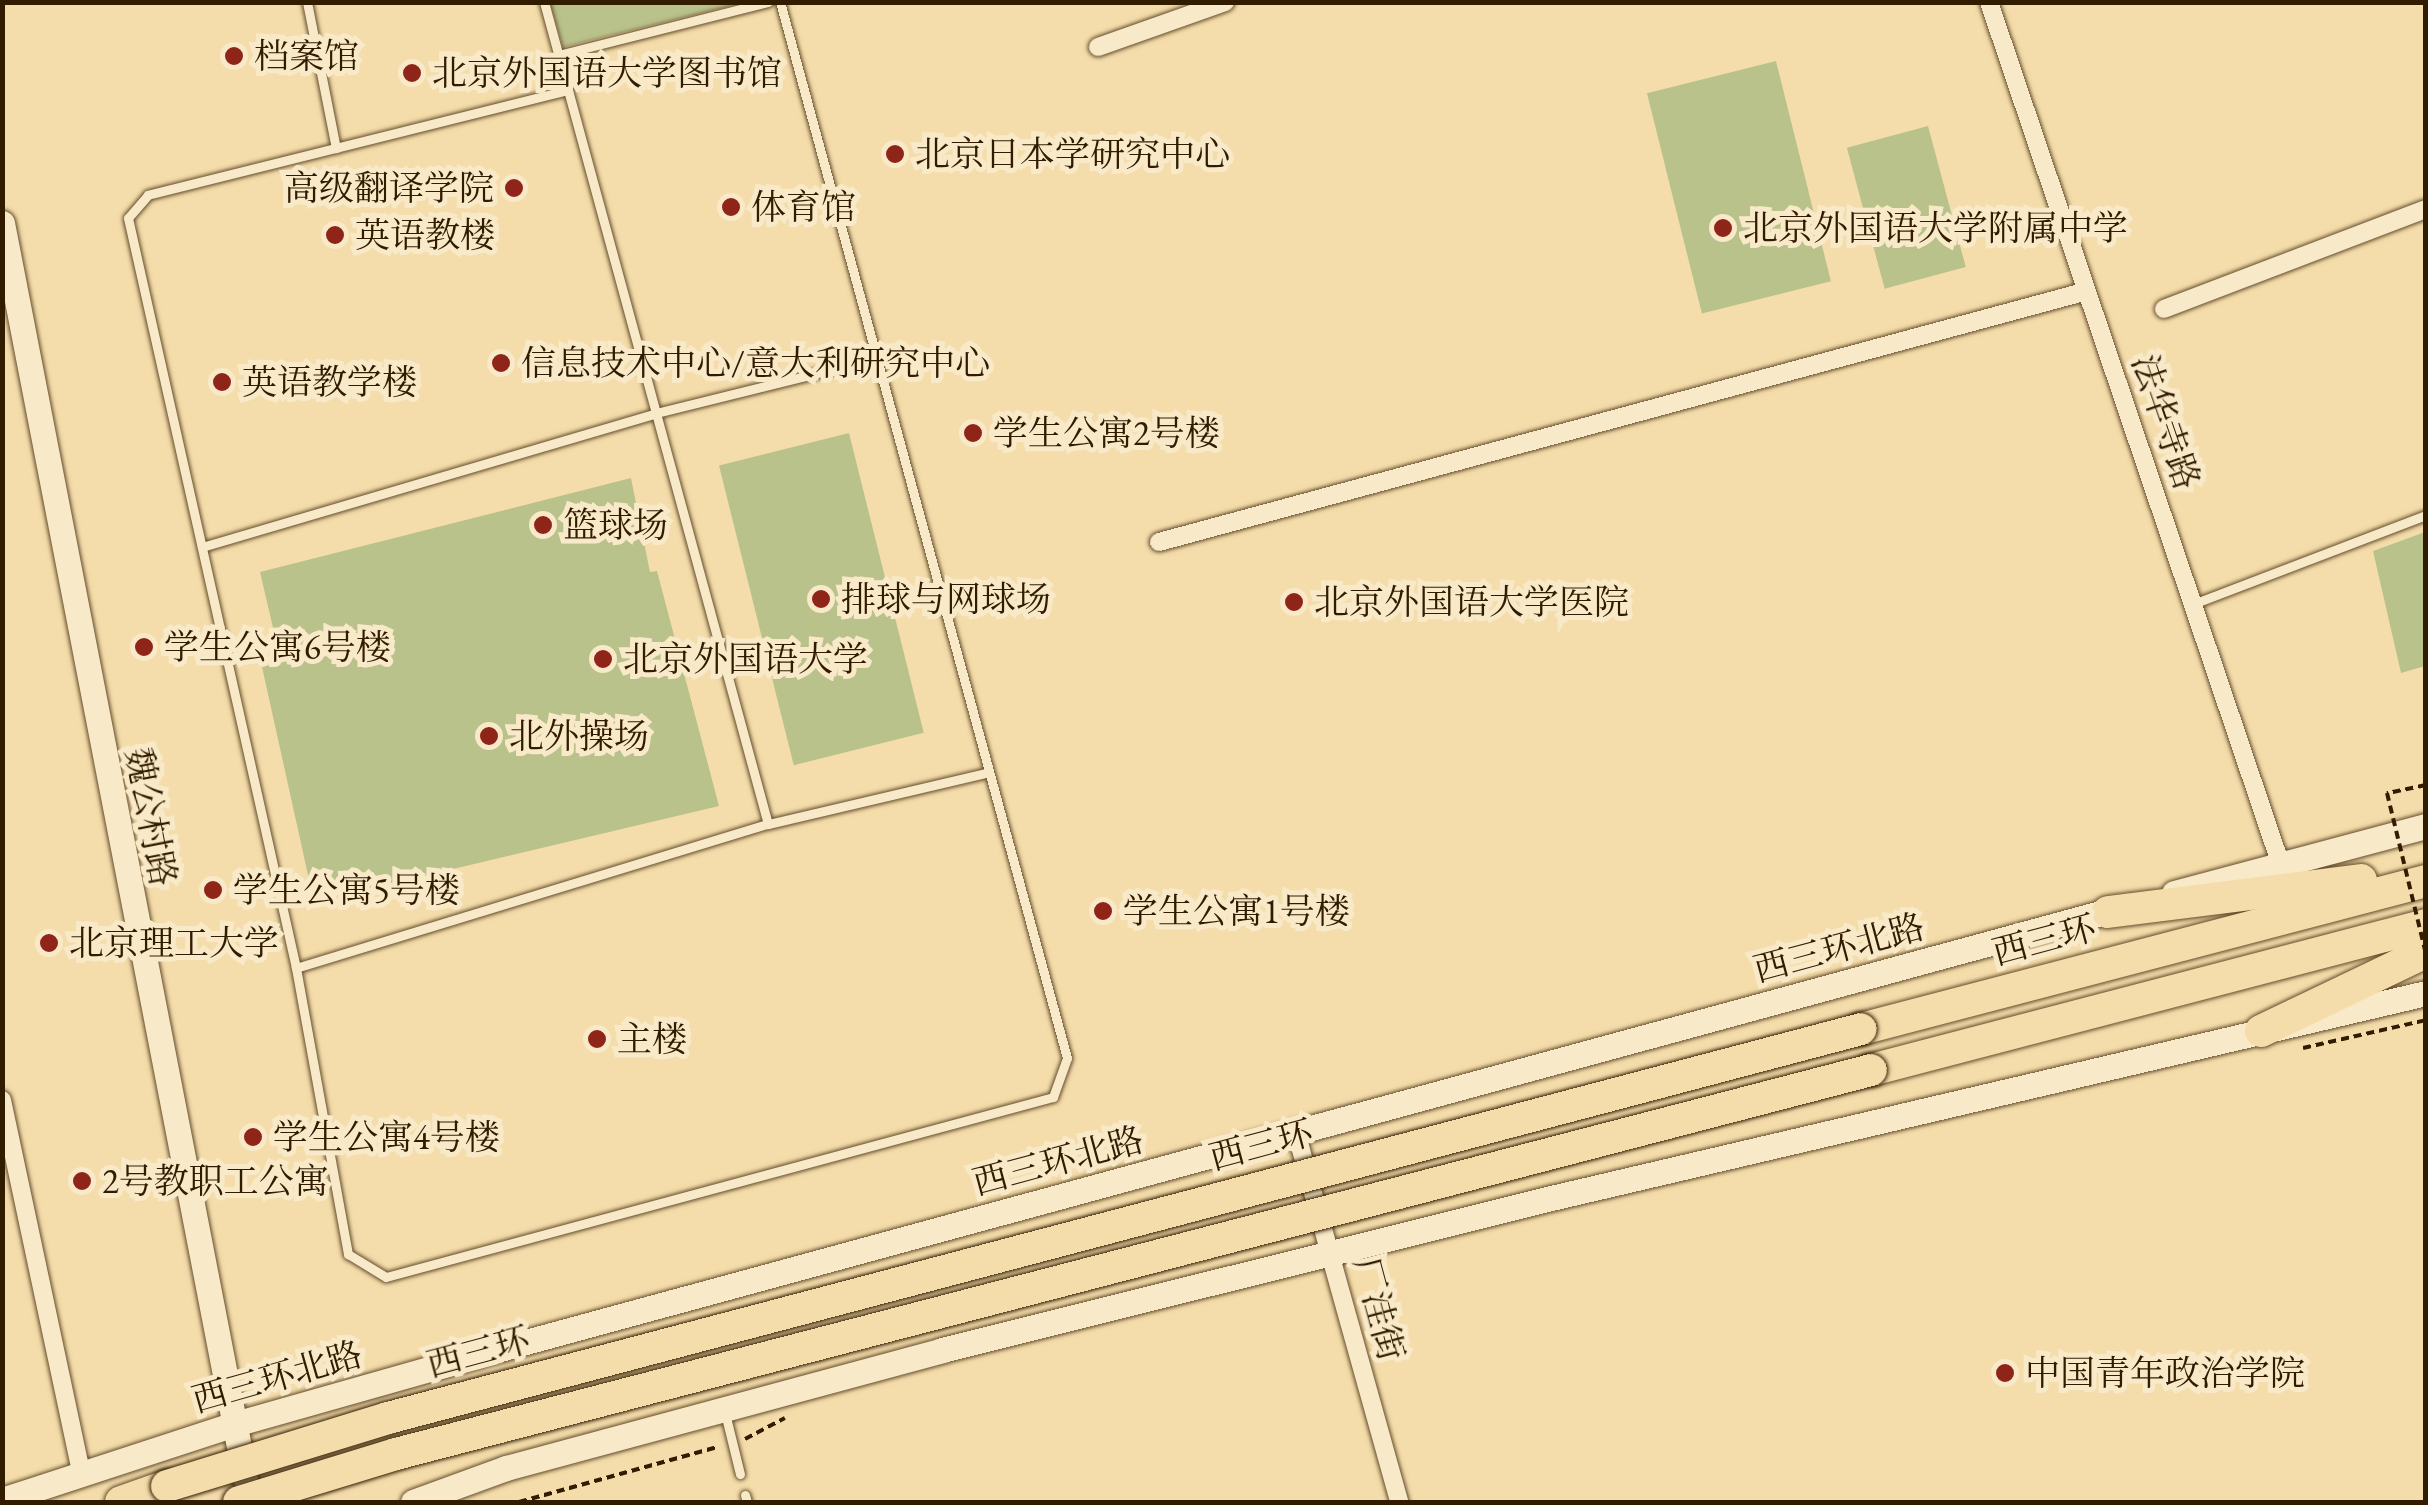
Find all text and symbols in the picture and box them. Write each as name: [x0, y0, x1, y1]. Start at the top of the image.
place label: 档案馆: [254, 35, 359, 77]
marker: 档案馆: [223, 45, 245, 67]
place label: 北京外国语大学图书馆: [432, 52, 782, 94]
marker: 北京外国语大学图书馆: [401, 62, 423, 84]
place label: 北京日本学研究中心: [915, 133, 1230, 175]
marker: 北京日本学研究中心: [884, 143, 906, 165]
place label: 高级翻译学院: [284, 167, 494, 209]
marker: 高级翻译学院: [503, 177, 525, 199]
place label: 体育馆: [751, 186, 856, 228]
marker: 体育馆: [720, 196, 742, 218]
place label: 北京外国语大学附属中学: [1743, 207, 2128, 249]
place label: 英语教楼: [355, 214, 495, 256]
marker: 北京外国语大学附属中学: [1712, 217, 1734, 239]
marker: 英语教楼: [324, 224, 346, 246]
place label: 信息技术中心/意大利研究中心: [521, 342, 990, 384]
street label: 法华寺路: [2123, 349, 2209, 495]
marker: 信息技术中心/意大利研究中心: [490, 352, 512, 374]
place label: 英语教学楼: [242, 361, 417, 403]
marker: 英语教学楼: [211, 371, 233, 393]
place label: 学生公寓2号楼: [993, 412, 1220, 454]
marker: 学生公寓2号楼: [962, 422, 984, 444]
place label: 篮球场: [563, 504, 668, 546]
marker: 篮球场: [532, 514, 554, 536]
place label: 排球与网球场: [841, 578, 1051, 620]
place label: 北京外国语大学医院: [1314, 581, 1629, 623]
marker: 排球与网球场: [810, 588, 832, 610]
marker: 北京外国语大学医院: [1283, 591, 1305, 613]
place label: 学生公寓6号楼: [164, 626, 391, 668]
marker: 学生公寓6号楼: [133, 636, 155, 658]
place label: 北京外国语大学: [623, 638, 868, 680]
marker: 北京外国语大学: [592, 648, 614, 670]
place label: 北外操场: [509, 715, 649, 757]
marker: 北外操场: [478, 725, 500, 747]
street label: 魏公村路: [117, 744, 185, 890]
place label: 学生公寓5号楼: [233, 869, 460, 911]
marker: 学生公寓5号楼: [202, 879, 224, 901]
place label: 学生公寓1号楼: [1123, 890, 1350, 932]
marker: 学生公寓1号楼: [1092, 900, 1114, 922]
street label: 西三环北路: [1749, 905, 1929, 991]
street label: 西三环: [1988, 906, 2100, 974]
place label: 北京理工大学: [69, 922, 279, 964]
marker: 北京理工大学: [38, 932, 60, 954]
place label: 主楼: [617, 1018, 687, 1060]
marker: 主楼: [586, 1028, 608, 1050]
street label: 西三环: [1205, 1111, 1317, 1179]
place label: 学生公寓4号楼: [273, 1116, 500, 1158]
street label: 西三环北路: [968, 1118, 1148, 1204]
marker: 学生公寓4号楼: [242, 1126, 264, 1148]
place label: 2号教职工公寓: [102, 1160, 329, 1202]
marker: 2号教职工公寓: [71, 1170, 93, 1192]
street label: 厂洼街: [1345, 1253, 1413, 1365]
street label: 西三环: [422, 1318, 534, 1386]
street label: 西三环北路: [187, 1333, 367, 1421]
place label: 中国青年政治学院: [2025, 1352, 2305, 1394]
marker: 中国青年政治学院: [1994, 1362, 2016, 1384]

